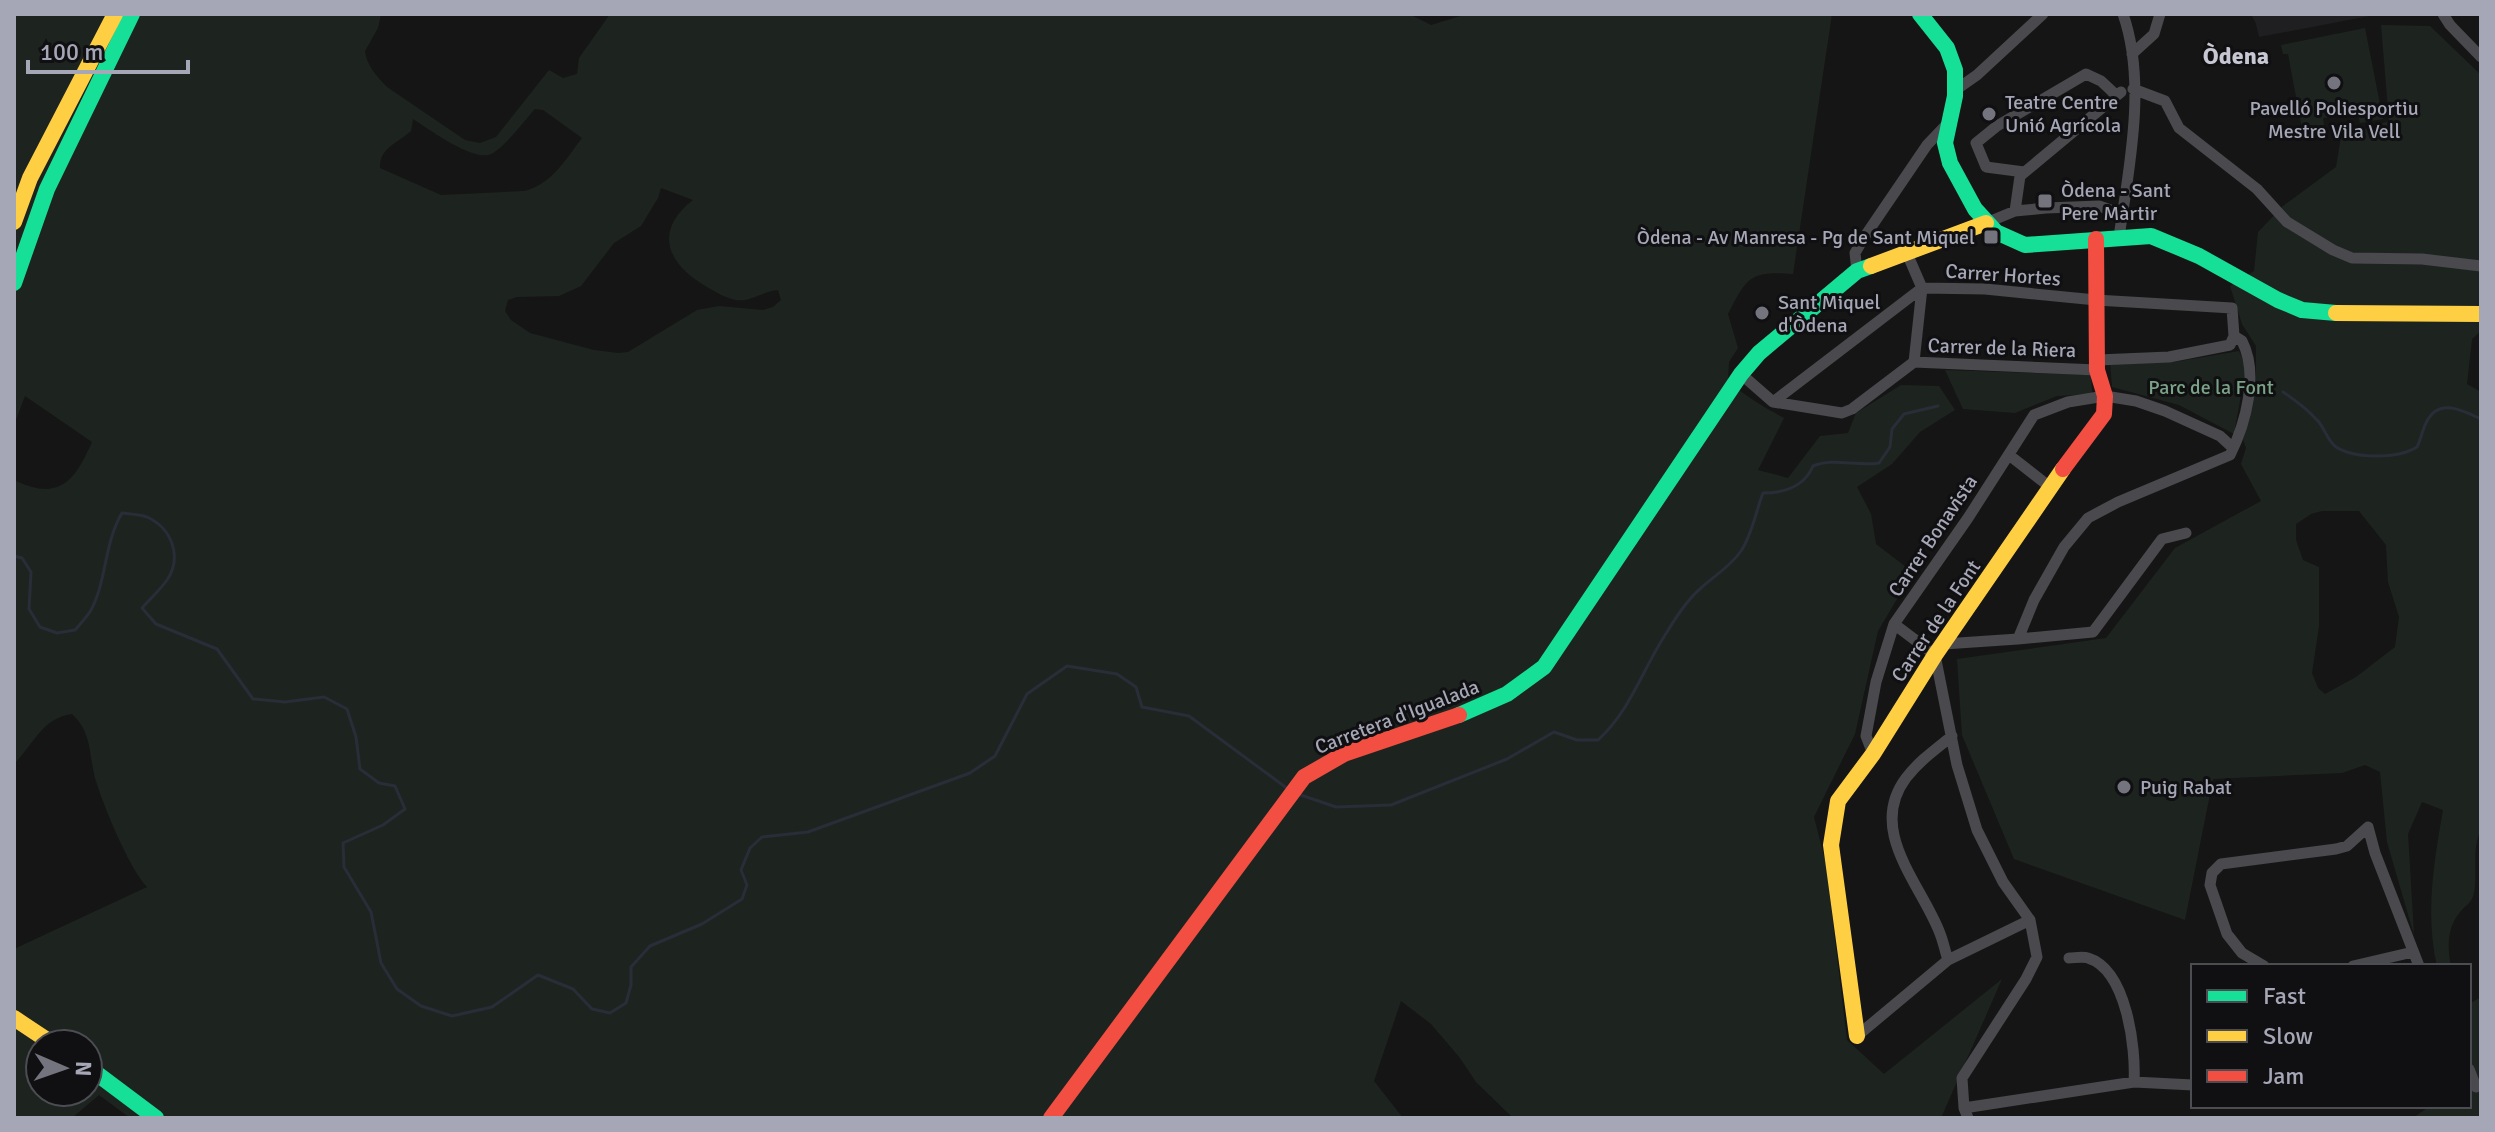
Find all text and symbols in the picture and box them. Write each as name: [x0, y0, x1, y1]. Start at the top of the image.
scale bar: [28, 24, 188, 74]
text: 100 m: [40, 37, 103, 67]
district label: Òdena: [2203, 41, 2269, 71]
marker: Pavelló Poliesportiu Mestre Vila Vell: [2325, 74, 2343, 92]
place label: Teatre Centre Unió Agrícola: [2005, 90, 2121, 138]
place label: Pavelló Poliesportiu Mestre Vila Vell: [2249, 96, 2419, 144]
marker: Teatre Centre Unió Agrícola: [1980, 105, 1998, 123]
place label: Òdena - Sant Pere Màrtir: [2061, 178, 2171, 226]
marker: Òdena - Sant Pere Màrtir: [2036, 192, 2054, 210]
place label: Òdena - Av Manresa - Pg de Sant Miquel: [1637, 225, 1975, 250]
marker: Òdena - Av Manresa - Pg de Sant Miquel: [1982, 228, 2000, 246]
street label: Carrer Hortes: [1945, 259, 2062, 292]
place label: Sant Miquel d'Òdena: [1778, 290, 1881, 338]
marker: Sant Miquel d'Òdena: [1753, 304, 1771, 322]
street label: Carrer de la Riera: [1927, 333, 2077, 363]
park label: Parc de la Font: [2148, 375, 2274, 400]
street label: Carrer Bonavista: [1883, 470, 1983, 602]
street label: Carrer de la Font: [1886, 555, 1986, 687]
street label: Carretera d'Igualada: [1311, 674, 1483, 760]
place label: Puig Rabat: [2140, 775, 2232, 800]
marker: Puig Rabat: [2115, 778, 2133, 796]
legend: [2191, 964, 2471, 1108]
text: Fast: [2263, 981, 2306, 1011]
text: Slow: [2263, 1021, 2313, 1051]
north arrow: [24, 1028, 104, 1108]
text: N: [70, 1061, 97, 1077]
text: Jam: [2263, 1061, 2304, 1091]

